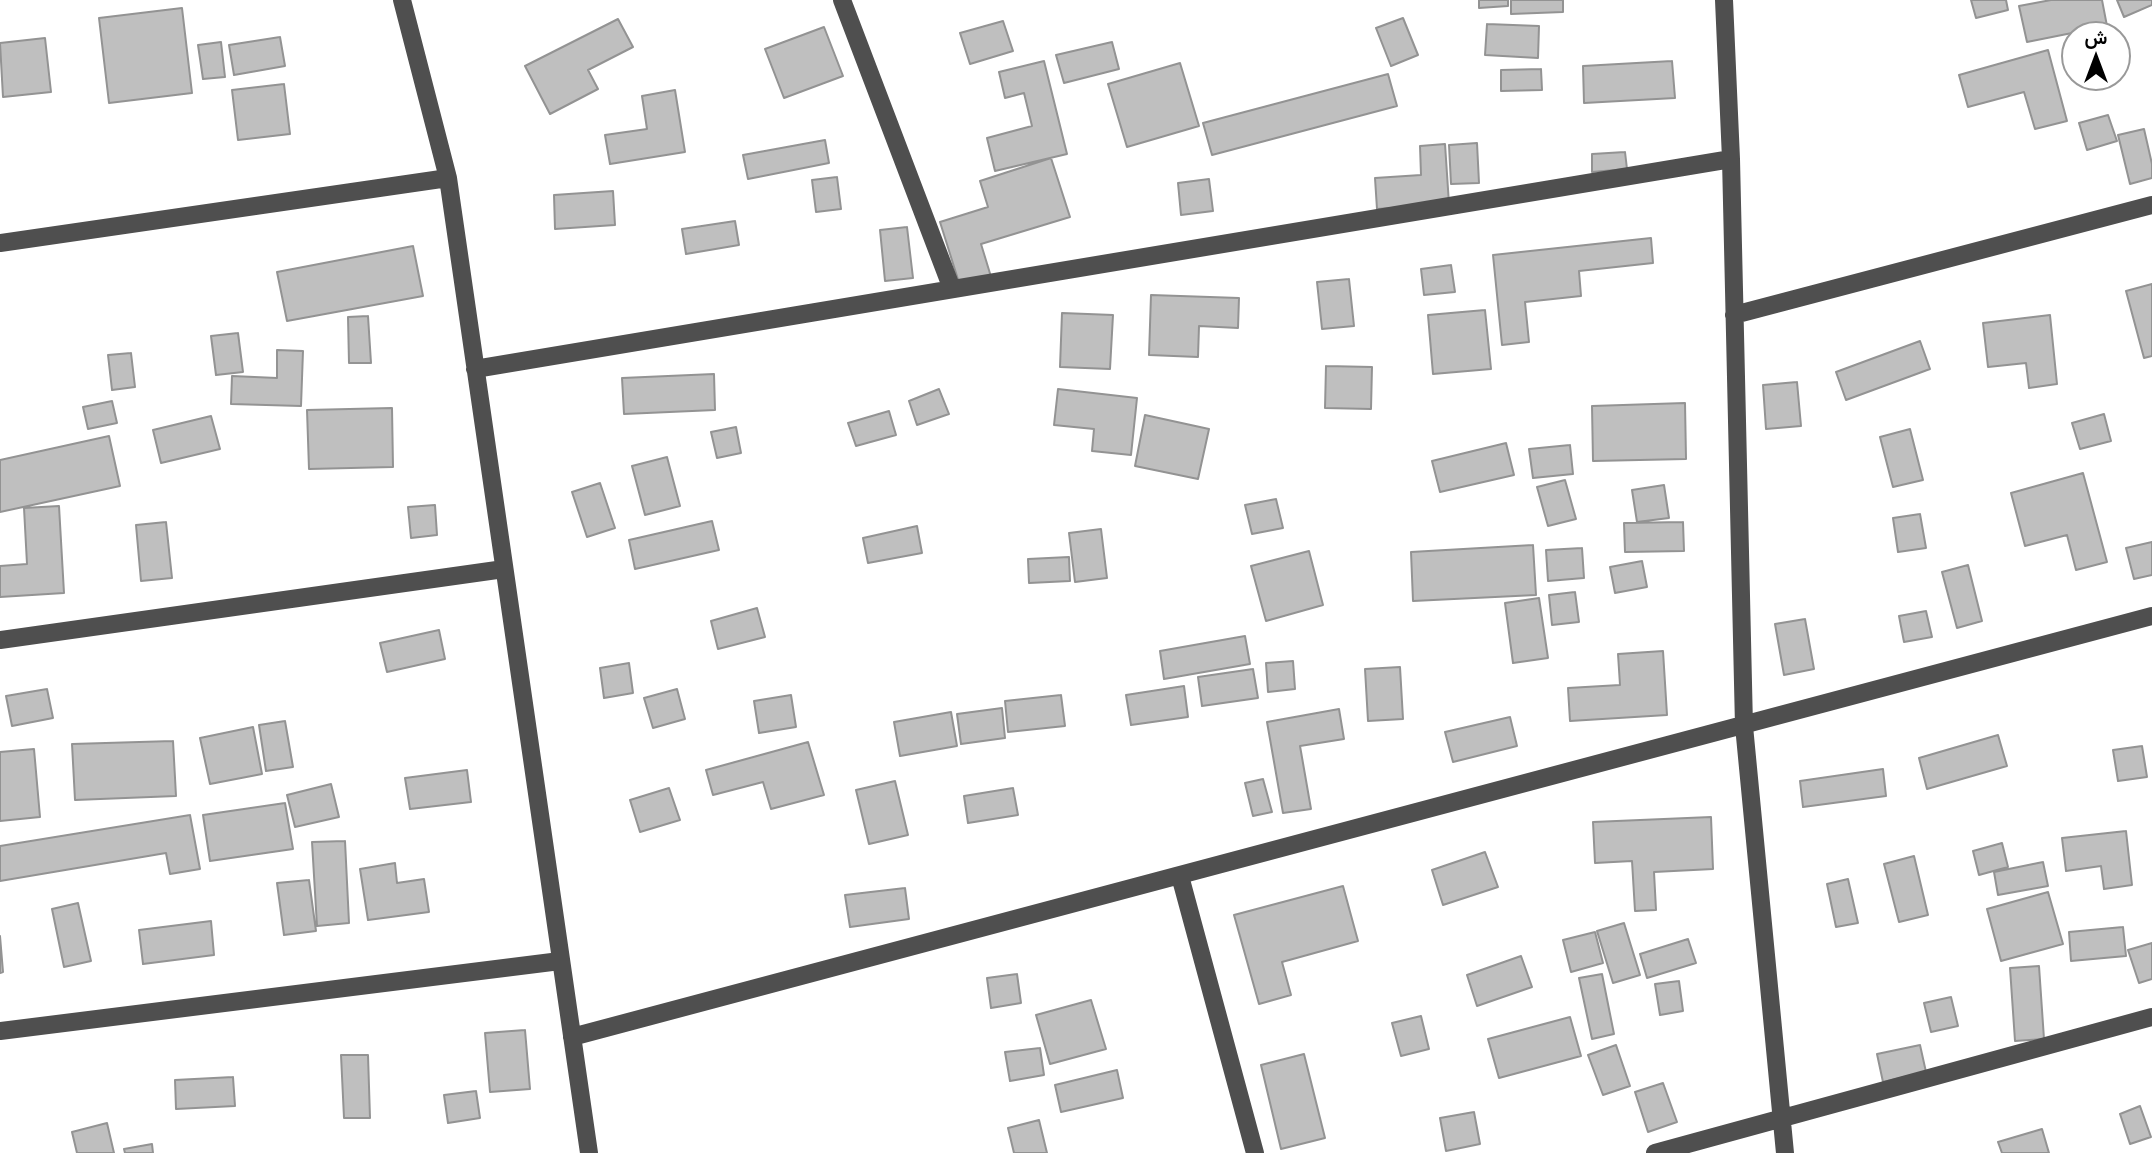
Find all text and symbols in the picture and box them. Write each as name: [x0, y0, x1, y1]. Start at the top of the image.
north arrow: [2061, 21, 2131, 91]
text: ش: [2085, 25, 2107, 49]

